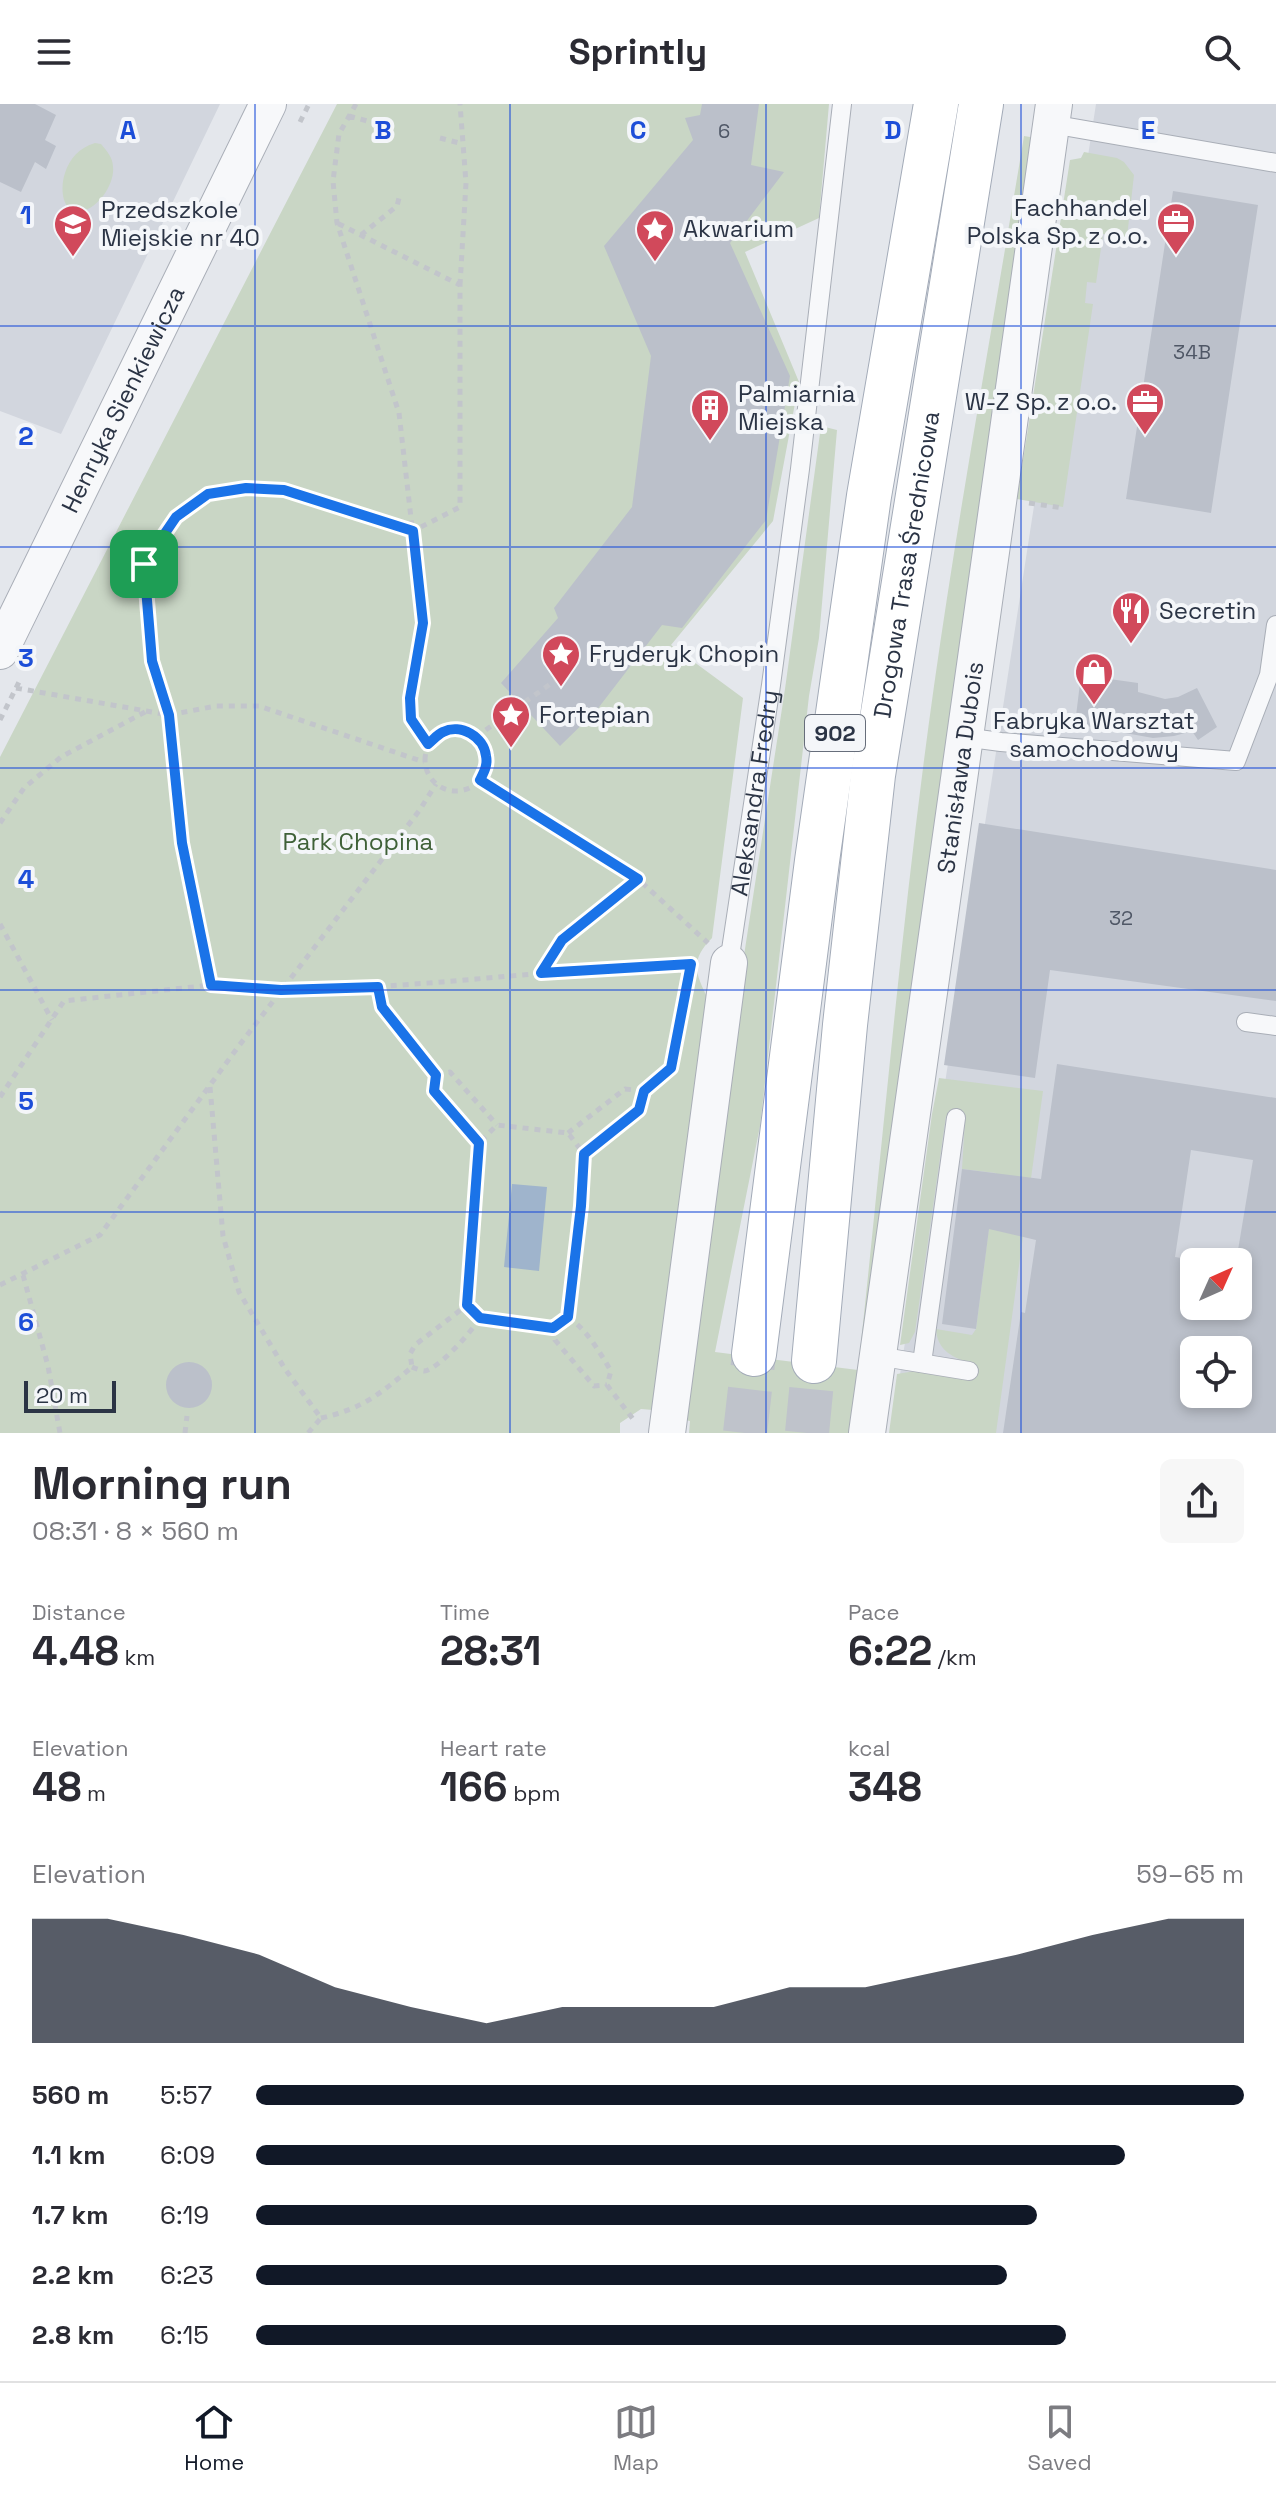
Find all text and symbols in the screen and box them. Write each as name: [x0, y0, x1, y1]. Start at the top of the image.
text: Sprintly: [569, 29, 707, 75]
icon: menu: [32, 30, 76, 74]
icon: search: [1200, 30, 1244, 74]
text: A: [120, 113, 137, 147]
text: B: [374, 113, 392, 147]
text: C: [630, 113, 646, 147]
text: D: [884, 113, 902, 147]
text: E: [1141, 113, 1155, 147]
house number: 6: [718, 118, 730, 144]
place label: Fachhandel Polska Sp. z o.o.: [967, 192, 1148, 251]
place label: Przedszkole Miejskie nr 40: [101, 194, 260, 253]
text: 1: [20, 198, 32, 232]
office icon: Fachhandel Polska Sp. z o.o.: [1155, 201, 1197, 256]
school or university icon: Przedszkole Miejskie nr 40: [52, 203, 94, 258]
place icon: Akwarium: [634, 208, 676, 263]
place label: Akwarium: [683, 213, 794, 244]
street label: Henryka Sienkiewicza: [54, 281, 191, 518]
house number: 34B: [1173, 339, 1211, 365]
place label: Palmiarnia Miejska: [738, 378, 856, 437]
office icon: W-Z Sp. z o.o.: [1124, 381, 1166, 436]
place label: W-Z Sp. z o.o.: [965, 386, 1117, 417]
building icon: Palmiarnia Miejska: [689, 387, 731, 442]
street label: Drogowa Trasa Średnicowa: [866, 409, 946, 720]
text: 2: [18, 419, 34, 453]
pin: [110, 530, 178, 598]
icon: arrive: [122, 542, 166, 586]
restaurant icon: Secretin: [1110, 590, 1152, 645]
place label: Secretin: [1159, 595, 1256, 626]
place icon: Fryderyk Chopin: [540, 633, 582, 688]
place label: Fryderyk Chopin: [589, 638, 779, 669]
text: 3: [18, 641, 34, 675]
shop icon: Fabryka Warsztat samochodowy: [1073, 651, 1115, 706]
street label: Stanisława Dubois: [930, 660, 990, 875]
street label: Aleksandra Fredry: [723, 688, 785, 898]
place icon: Fortepian: [490, 694, 532, 749]
place label: Fortepian: [539, 699, 650, 730]
place label: Fabryka Warsztat samochodowy: [993, 705, 1195, 764]
road number: 902: [805, 715, 865, 751]
park label: Park Chopina: [283, 826, 434, 857]
text: 4: [18, 862, 34, 896]
house number: 32: [1109, 905, 1133, 931]
text: 5: [18, 1084, 34, 1118]
north arrow: [1180, 1248, 1252, 1320]
map controls: [1180, 1248, 1252, 1408]
text: 6: [18, 1305, 34, 1339]
button: locate: [1180, 1336, 1252, 1408]
scale bar: [24, 1377, 116, 1413]
text: 20 m: [36, 1381, 88, 1409]
text: Morning run: [32, 1456, 292, 1512]
button: share: [1160, 1459, 1244, 1543]
text: 08:31 · 8 × 560 m: [32, 1514, 239, 1548]
text: Distance: [32, 1598, 126, 1626]
text: Time: [440, 1598, 490, 1626]
text: Pace: [848, 1598, 900, 1626]
text: 4.48: [32, 1626, 119, 1677]
text: 28:31: [440, 1626, 541, 1677]
text: 6:22: [848, 1626, 932, 1677]
text: km: [119, 1643, 155, 1671]
text: /km: [932, 1643, 977, 1671]
text: Elevation: [32, 1734, 128, 1762]
text: Heart rate: [440, 1734, 547, 1762]
text: kcal: [848, 1734, 890, 1762]
text: 48: [32, 1762, 81, 1813]
text: 166: [440, 1762, 508, 1813]
text: 348: [848, 1762, 922, 1813]
text: m: [81, 1779, 106, 1807]
text: bpm: [508, 1779, 560, 1807]
text: Elevation: [32, 1857, 146, 1891]
text: 59–65 m: [1136, 1857, 1244, 1891]
text: 560 m: [32, 2078, 109, 2112]
text: 5:57: [160, 2078, 212, 2112]
text: 1.1 km: [32, 2138, 105, 2172]
text: 6:09: [160, 2138, 215, 2172]
text: 1.7 km: [32, 2198, 109, 2232]
text: 6:19: [160, 2198, 209, 2232]
text: 2.2 km: [32, 2258, 114, 2292]
text: 6:23: [160, 2258, 214, 2292]
text: 2.8 km: [32, 2318, 114, 2352]
text: 6:15: [160, 2318, 209, 2352]
tab: Home: [184, 2400, 244, 2476]
tab: Map: [613, 2400, 659, 2476]
tab: Saved: [1027, 2400, 1092, 2476]

